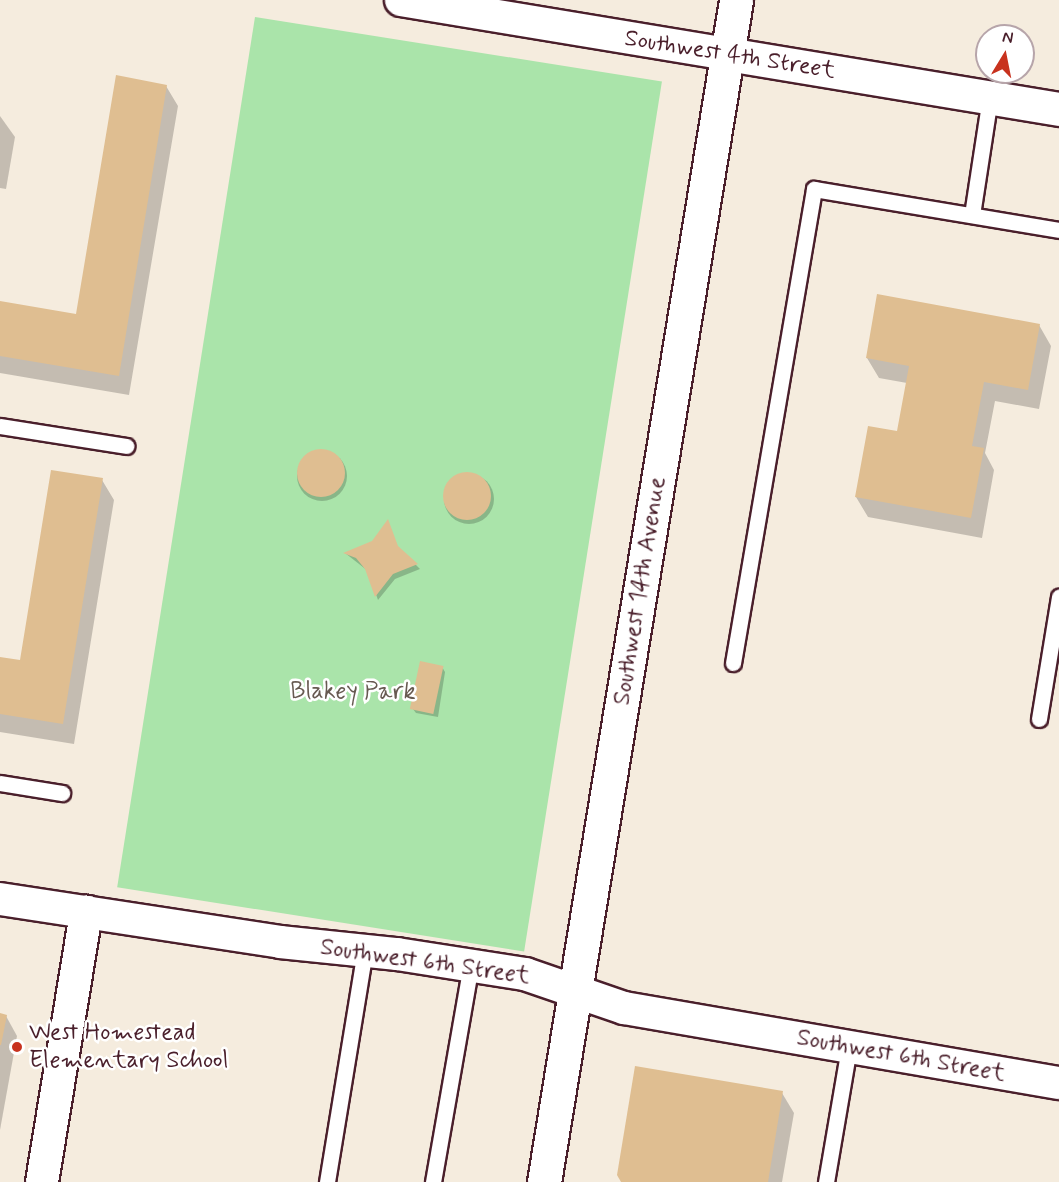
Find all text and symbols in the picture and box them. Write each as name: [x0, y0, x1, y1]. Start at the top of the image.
street label: Southwest 4th Street: [623, 24, 837, 86]
north arrow: [975, 24, 1035, 84]
text: N: [1001, 26, 1015, 49]
street label: Southwest 14th Avenue: [608, 475, 672, 707]
park label: Blakey Park: [292, 678, 414, 706]
street label: Southwest 6th Street: [318, 933, 532, 991]
place label: West Homestead Elementary School: [29, 1019, 228, 1075]
street label: Southwest 6th Street: [794, 1023, 1008, 1089]
marker: West Homestead Elementary School: [10, 1040, 24, 1054]

